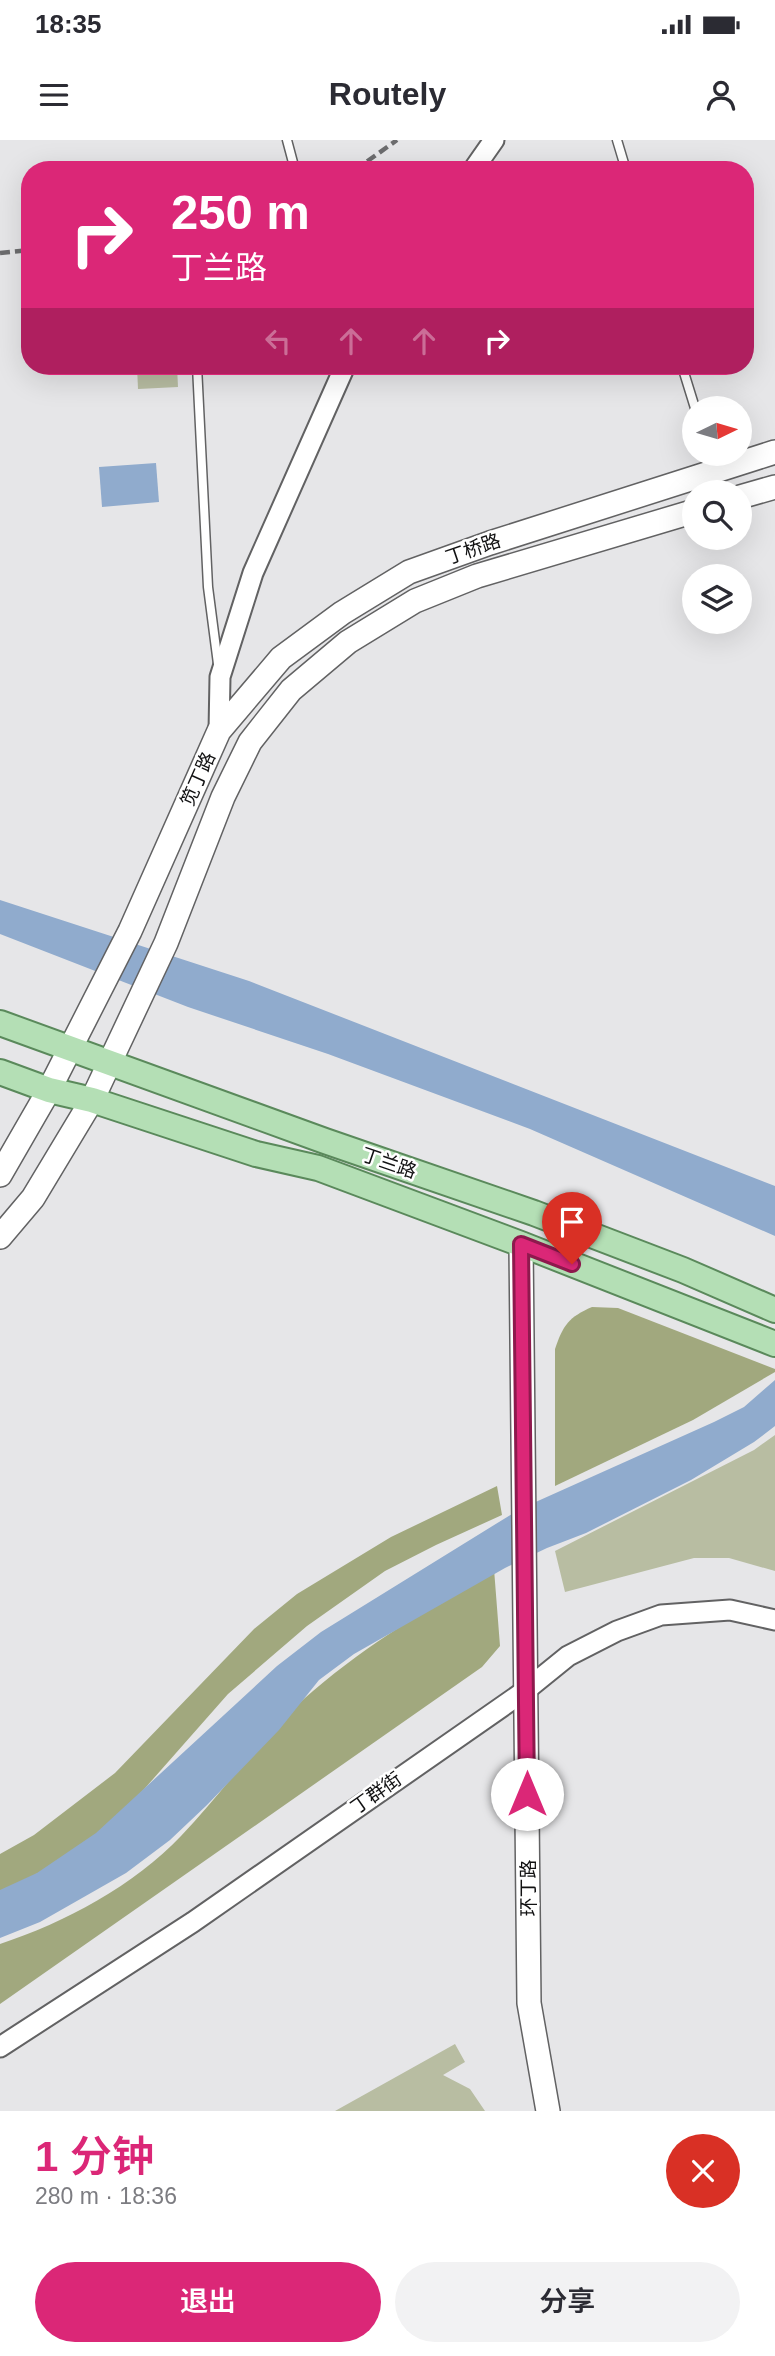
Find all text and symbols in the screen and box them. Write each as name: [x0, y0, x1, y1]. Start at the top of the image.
text: 18:35: [35, 9, 102, 39]
icon: menu: [35, 76, 73, 114]
text: Routely: [329, 76, 446, 112]
icon: person: [702, 76, 740, 114]
text: 250 m: [171, 185, 310, 239]
icon: right: [56, 189, 147, 280]
text: 丁兰路: [171, 250, 267, 286]
icon: left: [259, 322, 297, 360]
icon: ahead: [332, 322, 370, 360]
icon: ahead: [405, 322, 443, 360]
icon: right: [478, 322, 516, 360]
north arrow: [682, 396, 752, 466]
map controls: [682, 396, 752, 634]
button: search: [682, 480, 752, 550]
street label: 丁桥路: [443, 530, 503, 568]
button: layers: [682, 564, 752, 634]
street label: 笕丁路: [177, 749, 219, 809]
street label: 丁兰路: [359, 1144, 419, 1182]
pin: [542, 1192, 602, 1264]
icon: arrive: [553, 1203, 591, 1241]
position arrow: [490, 1757, 564, 1831]
street label: 丁群街: [347, 1768, 405, 1818]
street label: 环丁路: [518, 1859, 539, 1917]
text: 1 分钟: [35, 2133, 154, 2180]
button: close: [666, 2134, 740, 2208]
text: 280 m · 18:36: [35, 2183, 177, 2209]
button: 退出: [35, 2262, 381, 2342]
button: 分享: [395, 2262, 740, 2342]

